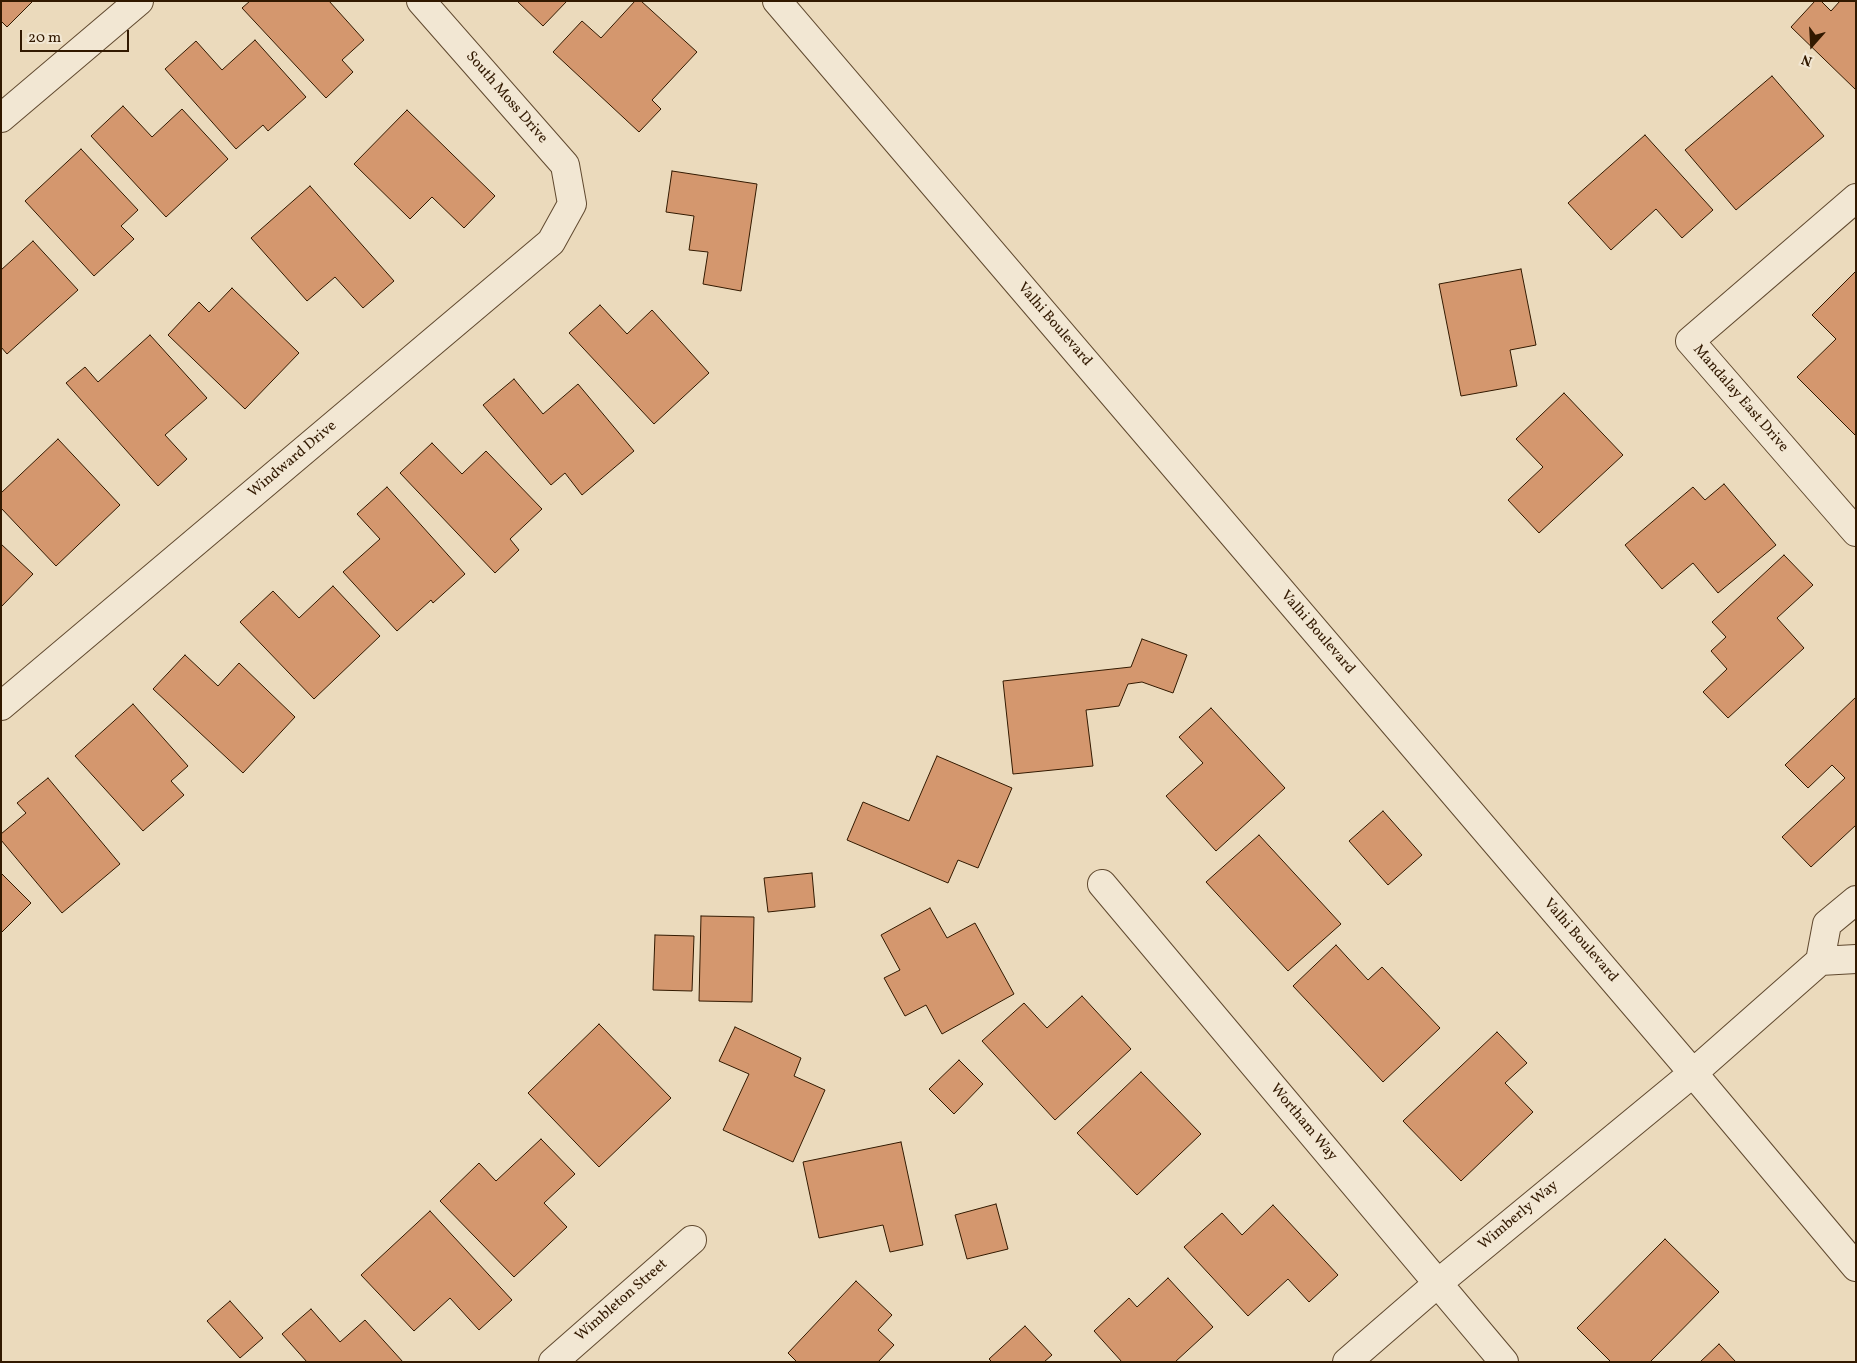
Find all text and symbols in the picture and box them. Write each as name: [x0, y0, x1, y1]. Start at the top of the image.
scale bar: [22, 20, 131, 52]
north arrow: [1787, 20, 1837, 70]
text: 20 m: [28, 28, 61, 49]
street label: South Moss Drive: [461, 48, 551, 148]
text: N: [1799, 49, 1815, 70]
street label: Valhi Boulevard: [1013, 280, 1095, 370]
street label: Mandalay East Drive: [1688, 341, 1792, 457]
street label: Windward Drive: [245, 418, 341, 502]
street label: Valhi Boulevard: [1276, 588, 1358, 678]
street label: Valhi Boulevard: [1539, 896, 1621, 986]
street label: Wortham Way: [1266, 1081, 1340, 1165]
street label: Wimberly Way: [1475, 1177, 1563, 1255]
street label: Wimbleton Street: [572, 1256, 672, 1346]

